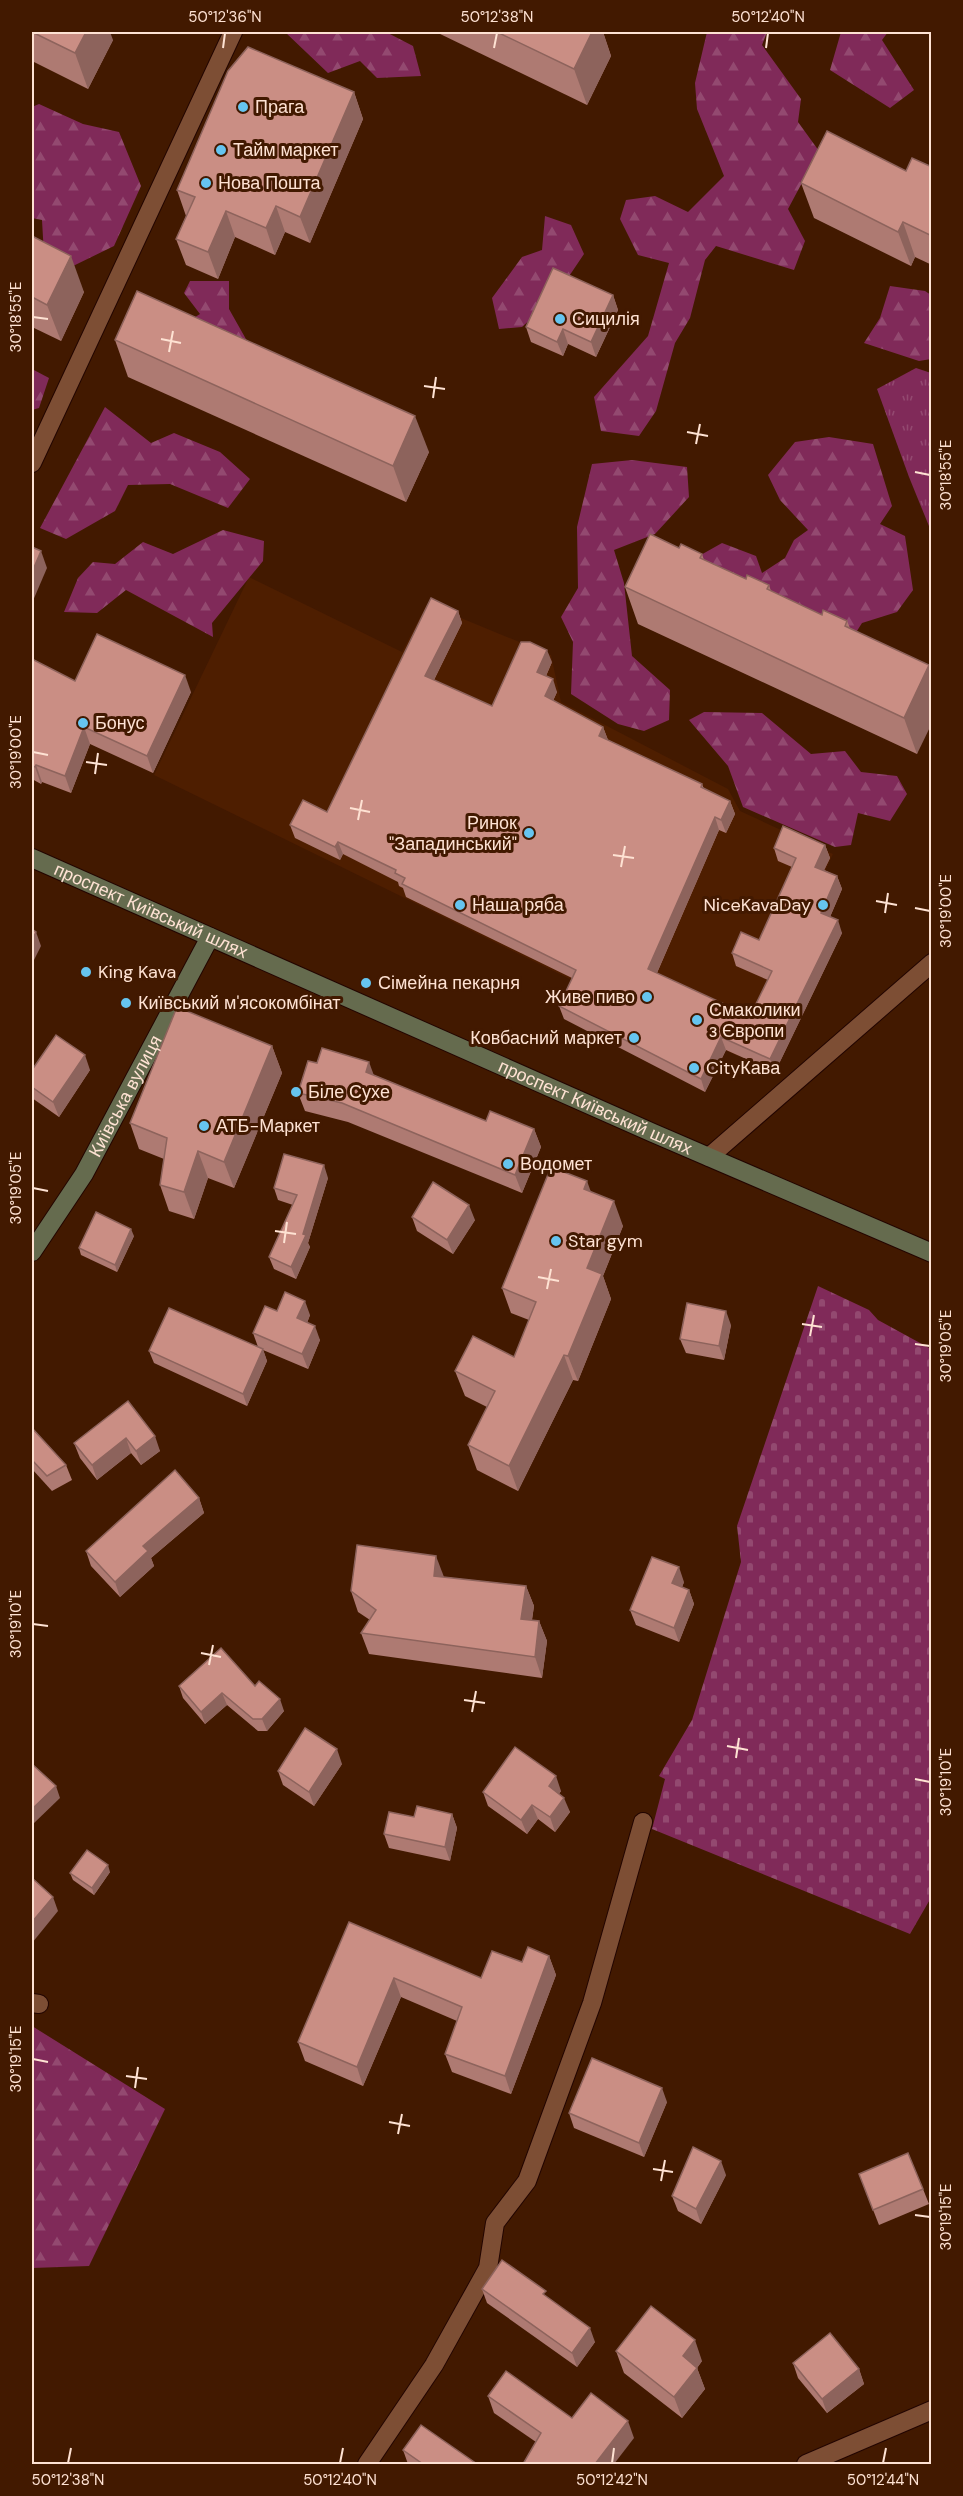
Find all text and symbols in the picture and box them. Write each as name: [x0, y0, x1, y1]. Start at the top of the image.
text: 50°12'36"N: [188, 7, 262, 27]
text: 50°12'38"N: [461, 7, 533, 27]
text: 50°12'40"N: [731, 7, 805, 27]
place label: Прага: [255, 95, 305, 119]
marker: Прага: [236, 100, 250, 114]
place label: Тайм маркет: [233, 138, 339, 162]
marker: Тайм маркет: [214, 143, 228, 157]
place label: Нова Пошта: [218, 171, 322, 195]
marker: Нова Пошта: [199, 176, 213, 190]
text: 30°18'55"E: [6, 282, 26, 352]
place label: Сицилія: [572, 307, 640, 331]
marker: Сицилія: [553, 312, 567, 326]
text: 30°18'55"E: [936, 440, 956, 510]
place label: Бонус: [95, 711, 145, 735]
text: 30°19'00"E: [6, 715, 26, 789]
marker: Бонус: [76, 716, 90, 730]
place label: Ринок "Западинський": [389, 811, 517, 856]
marker: Ринок "Западинський": [522, 826, 536, 840]
street label: проспект Київський шлях: [50, 857, 252, 964]
text: 30°19'00"E: [936, 874, 956, 948]
place label: Наша ряба: [472, 893, 565, 917]
place label: NiceKavaDay: [703, 893, 811, 917]
marker: Наша ряба: [453, 898, 467, 912]
marker: NiceKavaDay: [816, 898, 830, 912]
place label: King Kava: [98, 960, 176, 984]
marker: King Kava: [79, 965, 93, 979]
place label: Сімейна пекарня: [378, 971, 520, 995]
marker: Сімейна пекарня: [359, 976, 373, 990]
place label: Живе пиво: [545, 985, 635, 1009]
marker: Живе пиво: [640, 990, 654, 1004]
place label: Київський м'ясокомбінат: [138, 991, 341, 1015]
marker: Київський м'ясокомбінат: [119, 996, 133, 1010]
place label: Смаколики з Європи: [709, 998, 801, 1043]
marker: Смаколики з Європи: [690, 1013, 704, 1027]
place label: Ковбасний маркет: [470, 1026, 622, 1050]
street label: Київська вулиця: [83, 1031, 168, 1161]
marker: Ковбасний маркет: [627, 1031, 641, 1045]
street label: проспект Київський шлях: [495, 1054, 696, 1160]
place label: CityКава: [706, 1056, 781, 1080]
marker: CityКава: [687, 1061, 701, 1075]
place label: Біле Сухе: [308, 1080, 390, 1104]
marker: Біле Сухе: [289, 1085, 303, 1099]
place label: АТБ-Маркет: [216, 1114, 320, 1138]
marker: АТБ-Маркет: [197, 1119, 211, 1133]
text: 30°19'05"E: [6, 1152, 26, 1224]
place label: Водомет: [520, 1152, 592, 1176]
marker: Водомет: [501, 1157, 515, 1171]
place label: Star gym: [568, 1229, 643, 1253]
marker: Star gym: [549, 1234, 563, 1248]
text: 30°19'05"E: [936, 1310, 956, 1382]
text: 30°19'10"E: [6, 1590, 26, 1658]
text: 30°19'10"E: [936, 1748, 956, 1816]
text: 30°19'15"E: [6, 2025, 26, 2093]
text: 30°19'15"E: [936, 2183, 956, 2251]
text: 50°12'38"N: [32, 2470, 104, 2490]
text: 50°12'40"N: [303, 2470, 377, 2490]
text: 50°12'42"N: [576, 2470, 648, 2490]
text: 50°12'44"N: [847, 2470, 919, 2490]

